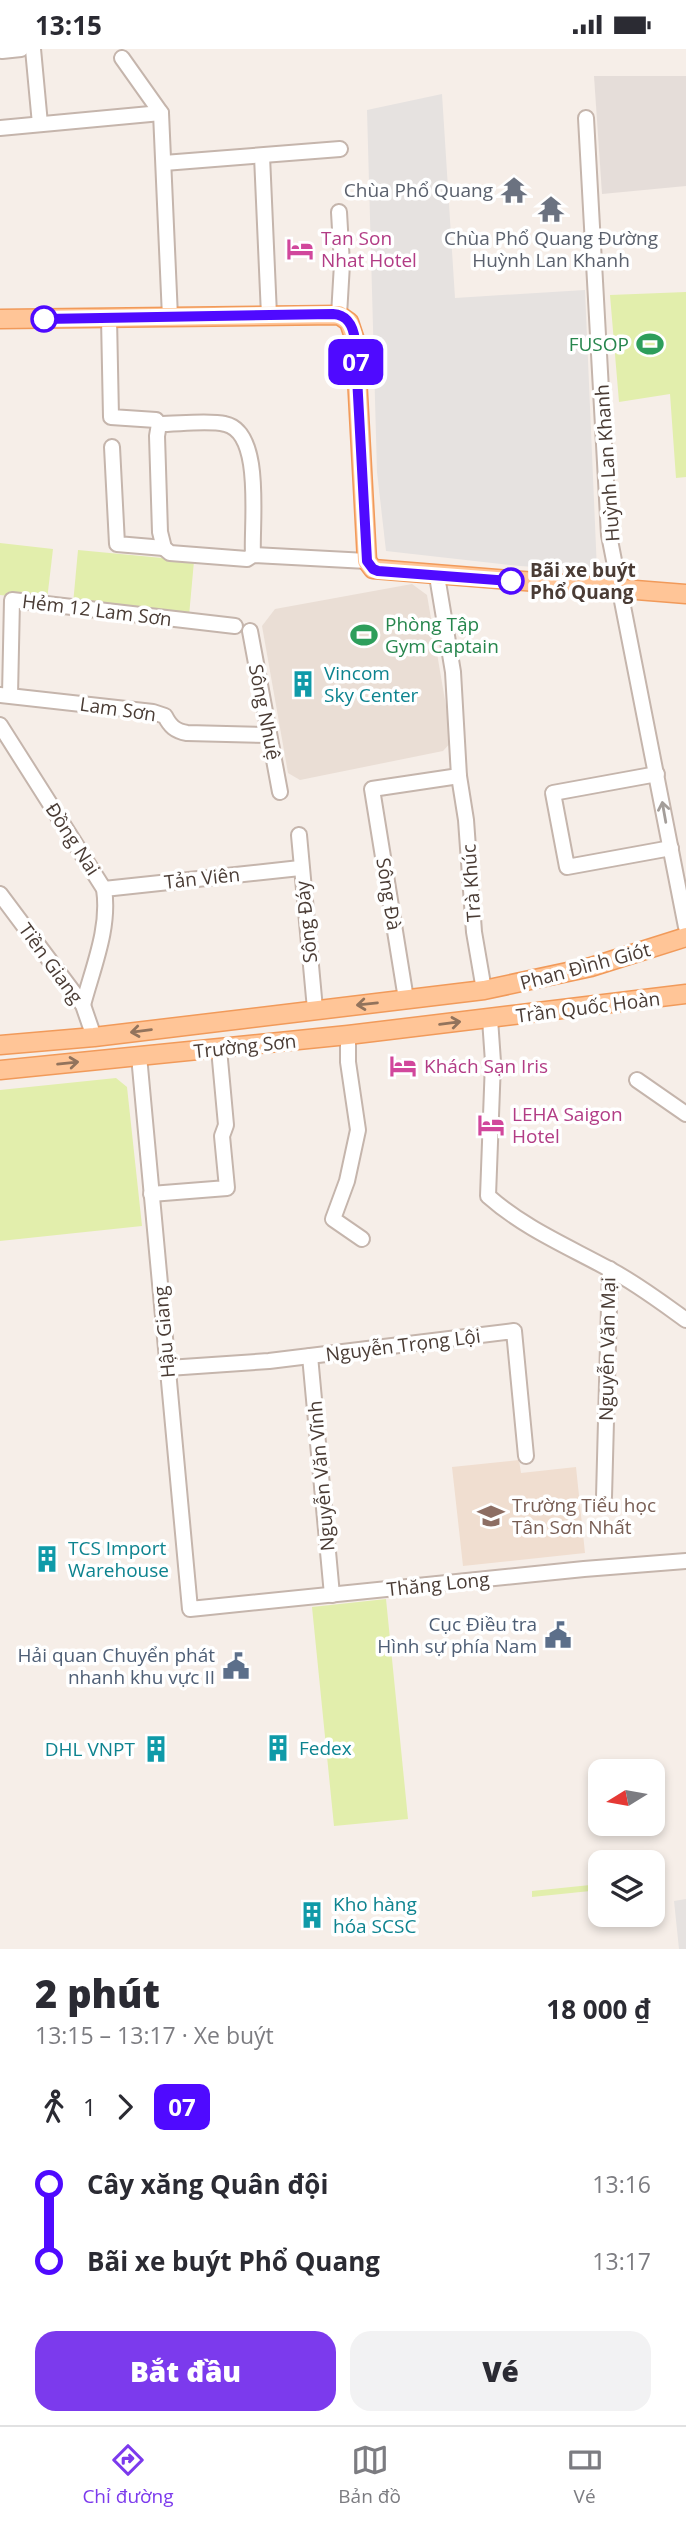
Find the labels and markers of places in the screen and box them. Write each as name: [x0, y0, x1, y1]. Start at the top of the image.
temple icon: Chùa Phổ Quang: [499, 175, 529, 205]
place label: Chùa Phổ Quang: [344, 177, 493, 203]
temple icon: Chùa Phổ Quang Đường Huỳnh Lan Khanh: [536, 194, 566, 224]
place label: Tan Son Nhat Hotel: [321, 225, 417, 273]
place label: Chùa Phổ Quang Đường Huỳnh Lan Khanh: [444, 225, 658, 273]
hotel icon: Tan Son Nhat Hotel: [285, 234, 315, 264]
unlabelled marker: [31, 306, 57, 332]
sports icon: FUSOP: [635, 329, 665, 359]
place label: FUSOP: [569, 331, 629, 357]
place label: Bãi xe buýt Phổ Quang: [530, 557, 636, 605]
marker: Bãi xe buýt Phổ Quang: [498, 568, 524, 594]
place label: Phòng Tập Gym Captain: [385, 611, 499, 659]
sports icon: Phòng Tập Gym Captain: [349, 620, 379, 650]
place label: Vincom Sky Center: [324, 660, 419, 708]
building icon: Vincom Sky Center: [288, 669, 318, 699]
hotel icon: Khách Sạn Iris: [388, 1051, 418, 1081]
place label: Khách Sạn Iris: [424, 1053, 548, 1079]
place label: LEHA Saigon Hotel: [512, 1101, 623, 1149]
hotel icon: LEHA Saigon Hotel: [476, 1110, 506, 1140]
place label: Trường Tiểu học Tân Sơn Nhất: [512, 1492, 656, 1540]
school or university icon: Trường Tiểu học Tân Sơn Nhất: [476, 1501, 506, 1531]
place label: TCS Import Warehouse: [68, 1535, 169, 1583]
building icon: TCS Import Warehouse: [32, 1544, 62, 1574]
place label: Cục Điều tra Hình sự phía Nam: [377, 1611, 537, 1659]
public building icon: Cục Điều tra Hình sự phía Nam: [543, 1620, 573, 1650]
place label: Hải quan Chuyển phát nhanh khu vực II: [18, 1642, 215, 1690]
public building icon: Hải quan Chuyển phát nhanh khu vực II: [221, 1651, 251, 1681]
building icon: Fedex: [263, 1733, 293, 1763]
building icon: DHL VNPT: [141, 1734, 171, 1764]
place label: Fedex: [299, 1735, 352, 1761]
place label: DHL VNPT: [45, 1736, 136, 1762]
place label: Kho hàng hóa SCSC: [333, 1891, 417, 1939]
building icon: Kho hàng hóa SCSC: [297, 1900, 327, 1930]

